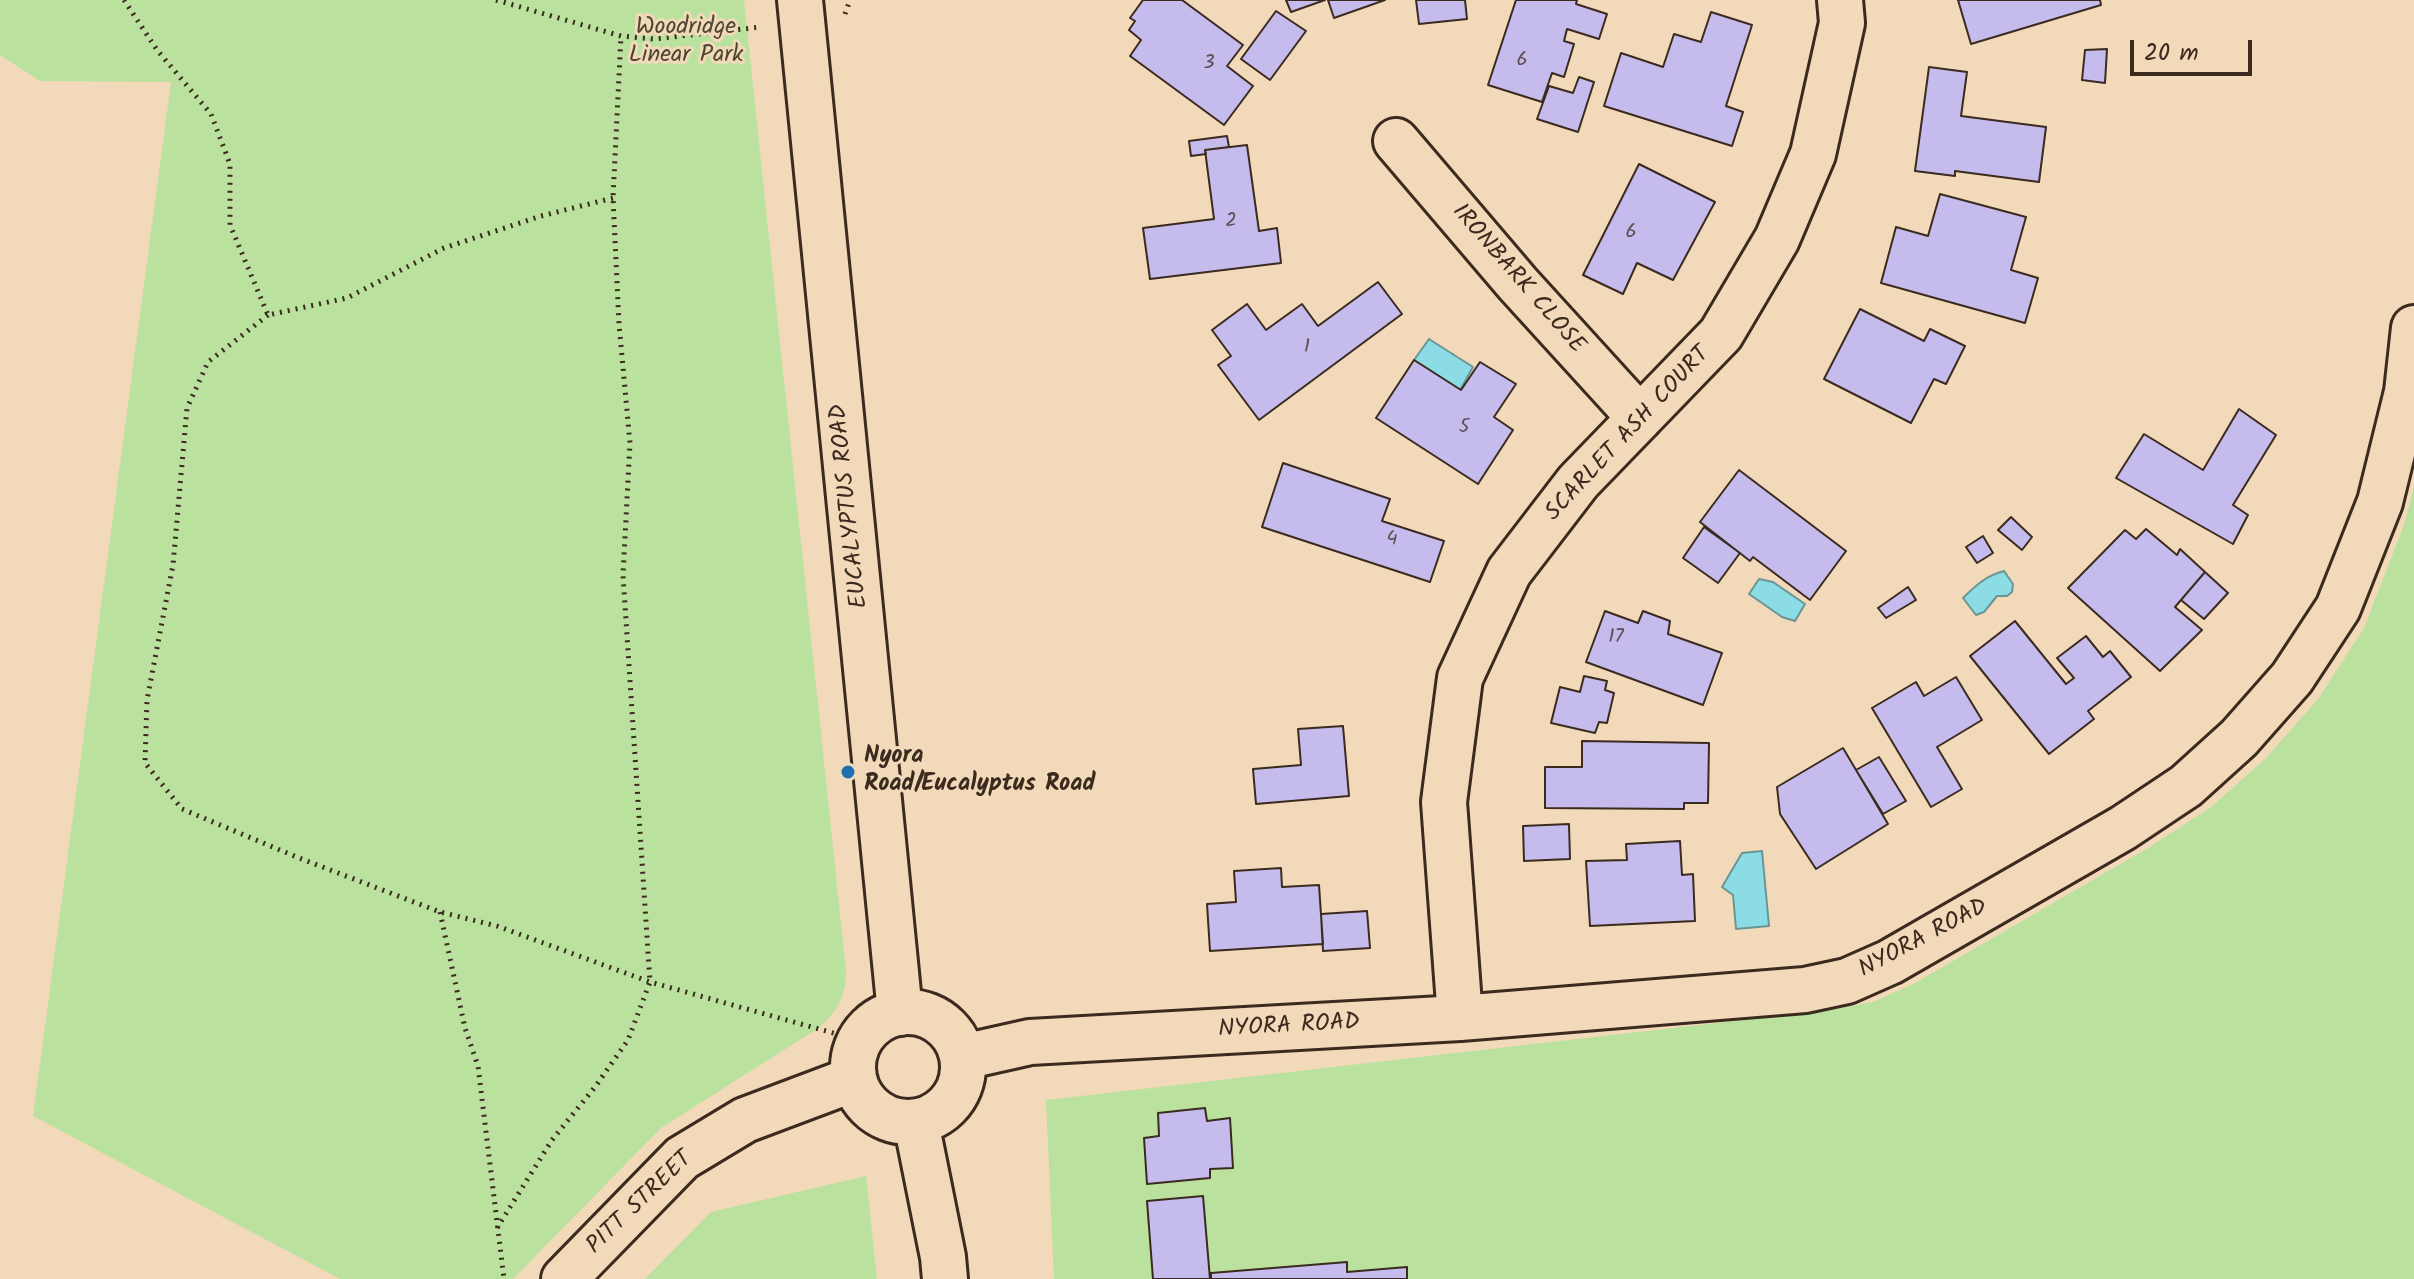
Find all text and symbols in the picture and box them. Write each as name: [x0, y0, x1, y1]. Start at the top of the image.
park label: Woodridge Linear Park: [629, 15, 743, 71]
scale bar: [2134, 24, 2256, 74]
text: 20 m: [2144, 34, 2199, 73]
house number: 6: [1516, 50, 1528, 74]
house number: 3: [1203, 53, 1215, 77]
street label: IRONBARK CLOSE: [1444, 199, 1590, 361]
house number: 2: [1225, 211, 1237, 235]
house number: 6: [1625, 222, 1637, 246]
house number: 1: [1304, 337, 1310, 361]
street label: SCARLET ASH COURT: [1540, 342, 1718, 528]
street label: EUCALYPTUS ROAD: [826, 402, 876, 610]
house number: 5: [1459, 417, 1469, 441]
house number: 4: [1386, 529, 1398, 553]
house number: 17: [1608, 627, 1624, 651]
place label: Nyora Road/Eucalyptus Road: [864, 744, 1095, 800]
marker: Nyora Road/Eucalyptus Road: [839, 763, 857, 781]
street label: NYORA ROAD: [1855, 894, 1993, 986]
street label: NYORA ROAD: [1217, 1010, 1361, 1046]
street label: PITT STREET: [582, 1146, 700, 1262]

